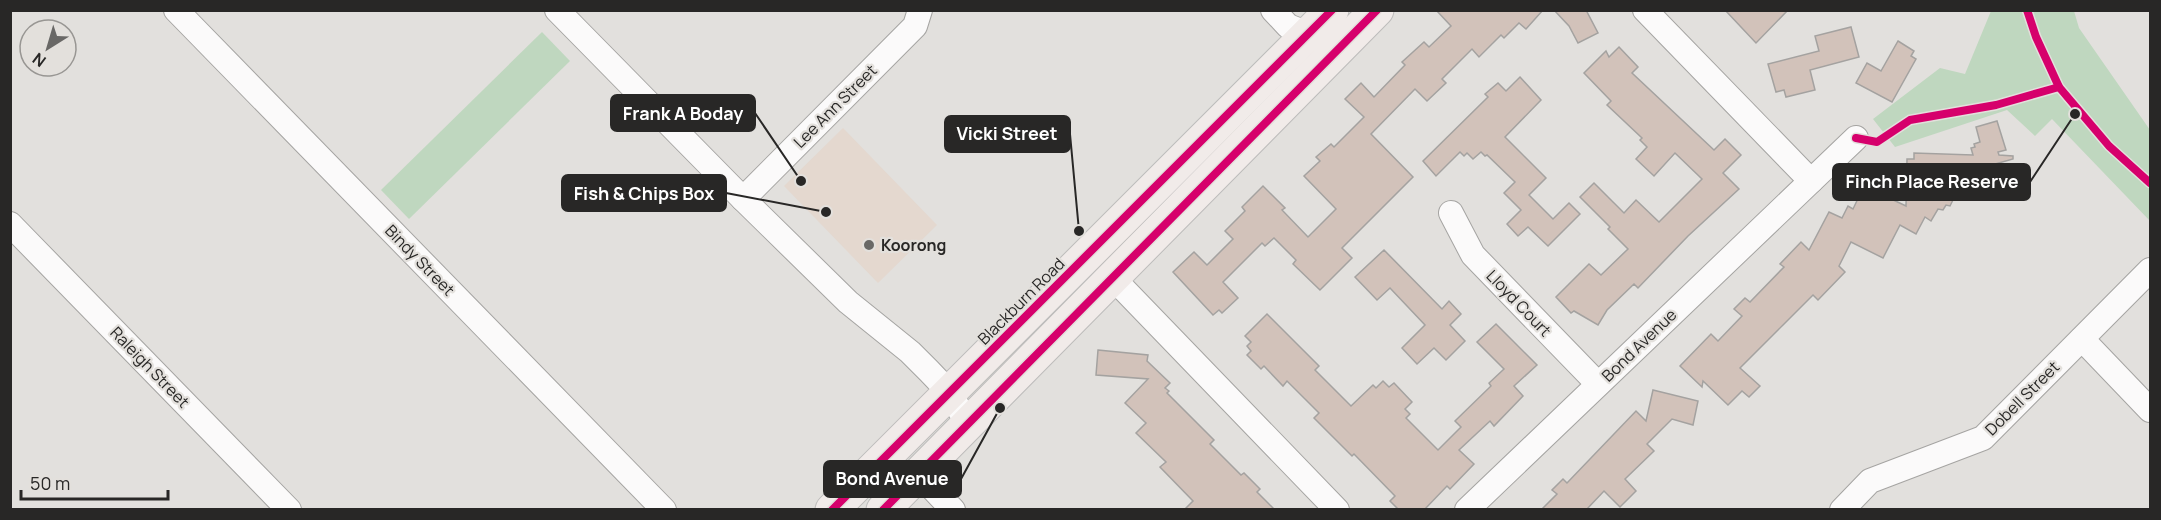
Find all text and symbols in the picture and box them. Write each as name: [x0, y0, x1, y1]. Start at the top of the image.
north arrow: [18, 18, 78, 78]
text: N: [28, 48, 50, 72]
street label: Lee Ann Street: [789, 60, 881, 152]
callout: Frank A Boday: [611, 95, 755, 131]
text: Frank A Boday: [623, 101, 743, 125]
callout: Vicki Street: [945, 116, 1070, 152]
text: Vicki Street: [956, 121, 1058, 145]
callout: Finch Place Reserve: [1833, 164, 2030, 200]
text: Finch Place Reserve: [1845, 169, 2019, 193]
callout: Fish & Chips Box: [562, 175, 726, 211]
text: Fish & Chips Box: [574, 181, 714, 205]
street label: Bindy Street: [380, 220, 460, 300]
place label: Koorong: [881, 234, 946, 256]
marker: Koorong: [862, 238, 876, 252]
street label: Blackburn Road: [973, 253, 1069, 349]
street label: Lloyd Court: [1482, 265, 1556, 341]
street label: Bond Avenue: [1597, 304, 1681, 386]
street label: Raleigh Street: [106, 322, 194, 412]
street label: Dobell Street: [1980, 356, 2064, 440]
callout: Bond Avenue: [824, 461, 961, 497]
scale bar: [21, 463, 168, 501]
text: Bond Avenue: [835, 466, 949, 490]
text: 50 m: [30, 471, 70, 495]

